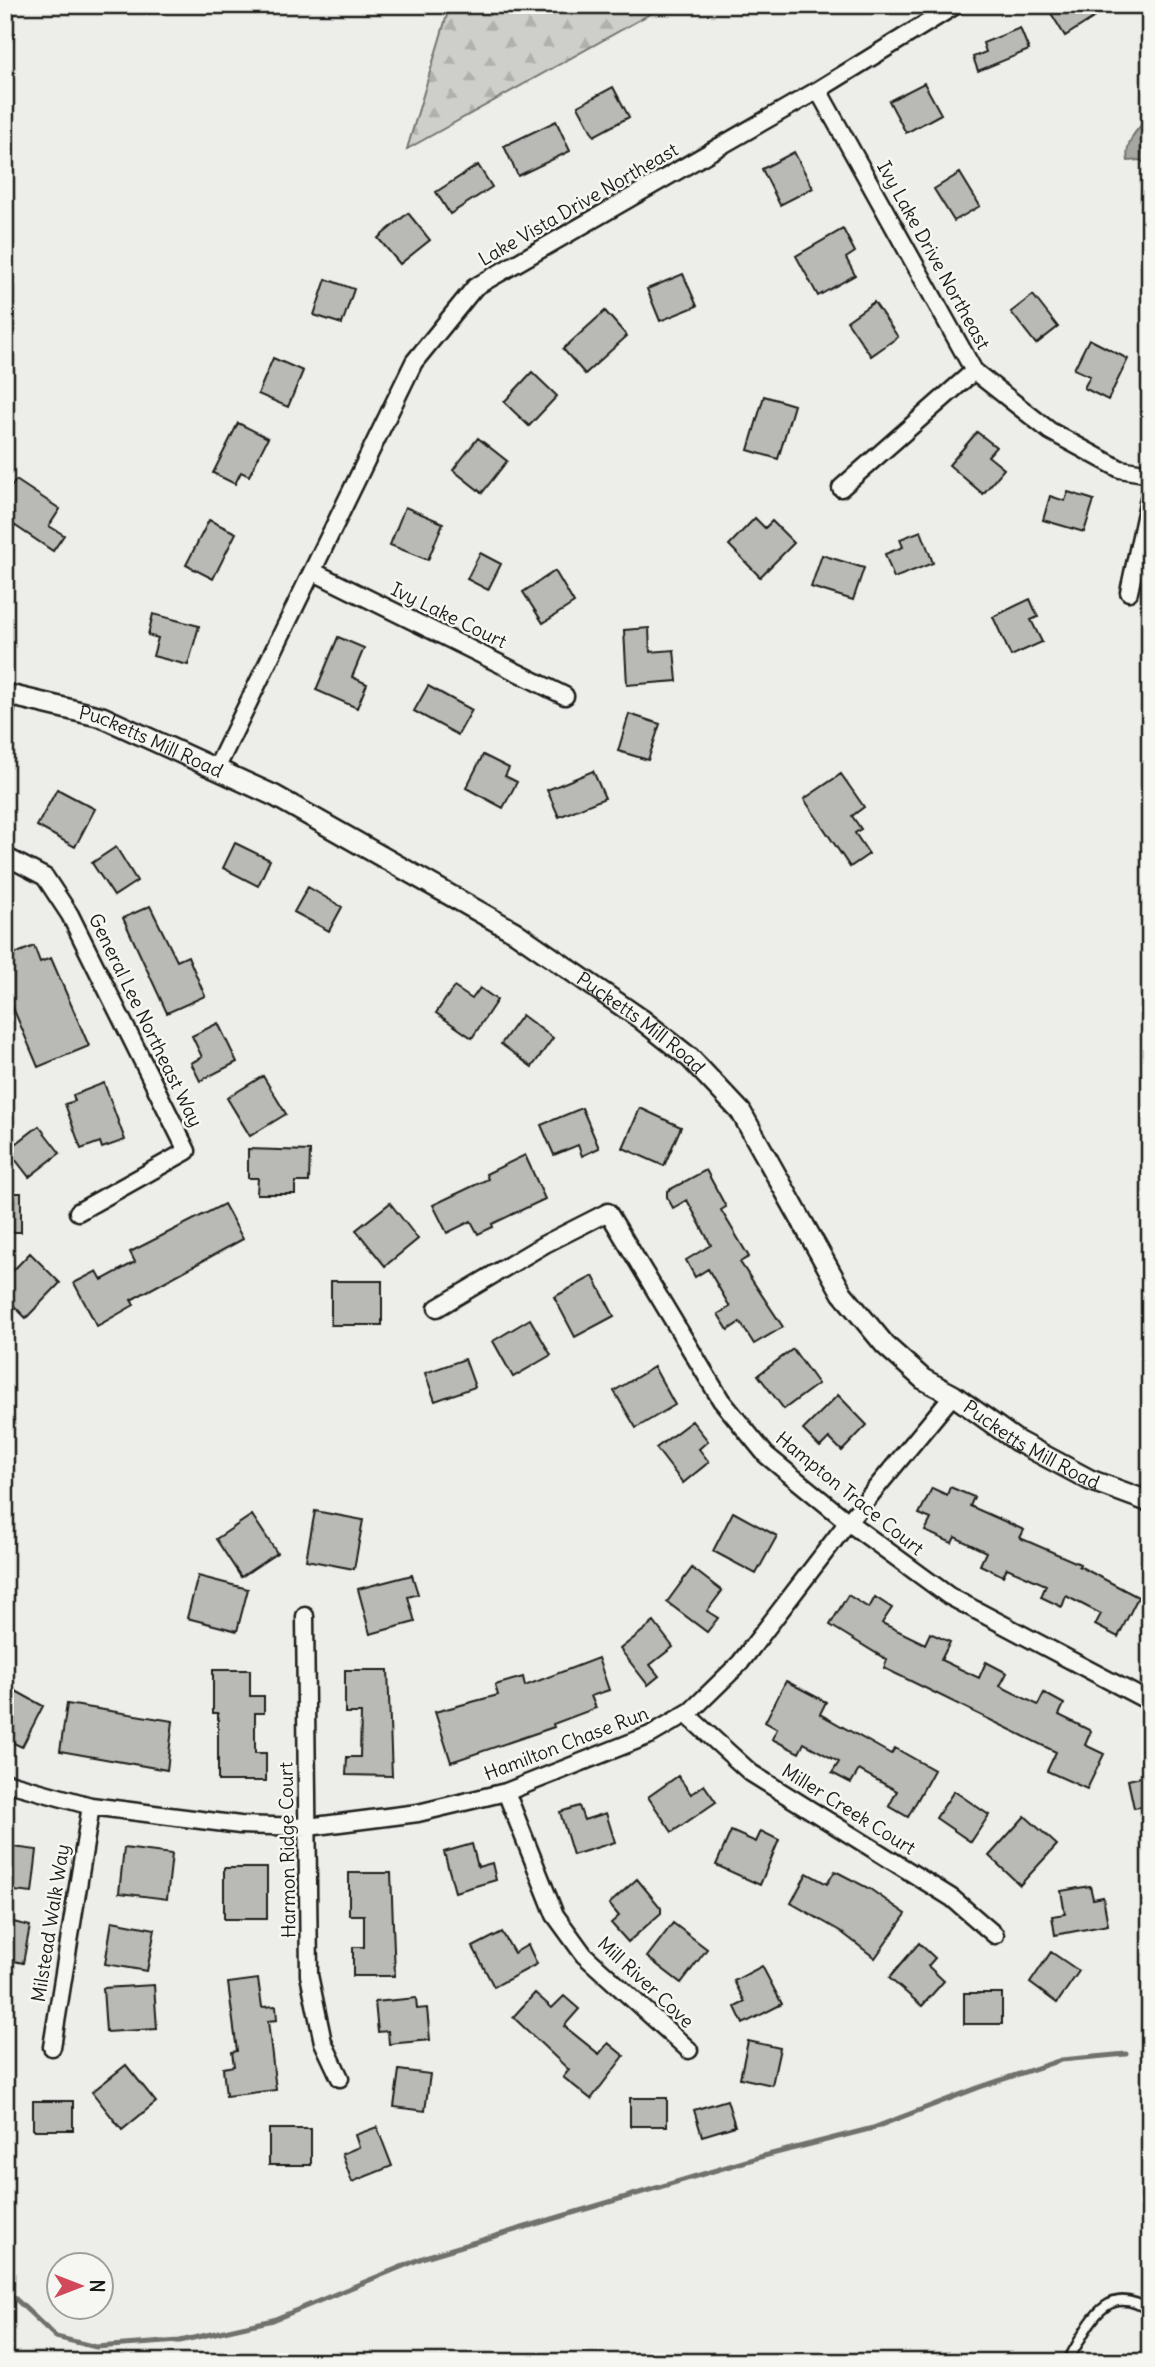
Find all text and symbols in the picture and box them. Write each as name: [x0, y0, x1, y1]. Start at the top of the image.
street label: Lake Vista Drive Northeast: [474, 137, 682, 271]
street label: Ivy Lake Drive Northeast: [872, 157, 996, 353]
street label: Ivy Lake Court: [387, 577, 511, 653]
street label: Pucketts Mill Road: [77, 700, 227, 783]
street label: General Lee Northeast Way: [84, 909, 208, 1131]
street label: Pucketts Mill Road: [572, 966, 710, 1079]
street label: Pucketts Mill Road: [959, 1395, 1103, 1495]
street label: Hampton Trace Court: [771, 1426, 929, 1560]
street label: Hamilton Chase Run: [480, 1701, 652, 1785]
street label: Miller Creek Court: [778, 1758, 920, 1860]
street label: Harmon Ridge Court: [273, 1762, 301, 1938]
street label: Milstead Walk Way: [26, 1842, 74, 2004]
street label: Mill River Cove: [593, 1931, 699, 2033]
north arrow: [46, 2252, 116, 2322]
text: N: [85, 2279, 109, 2293]

